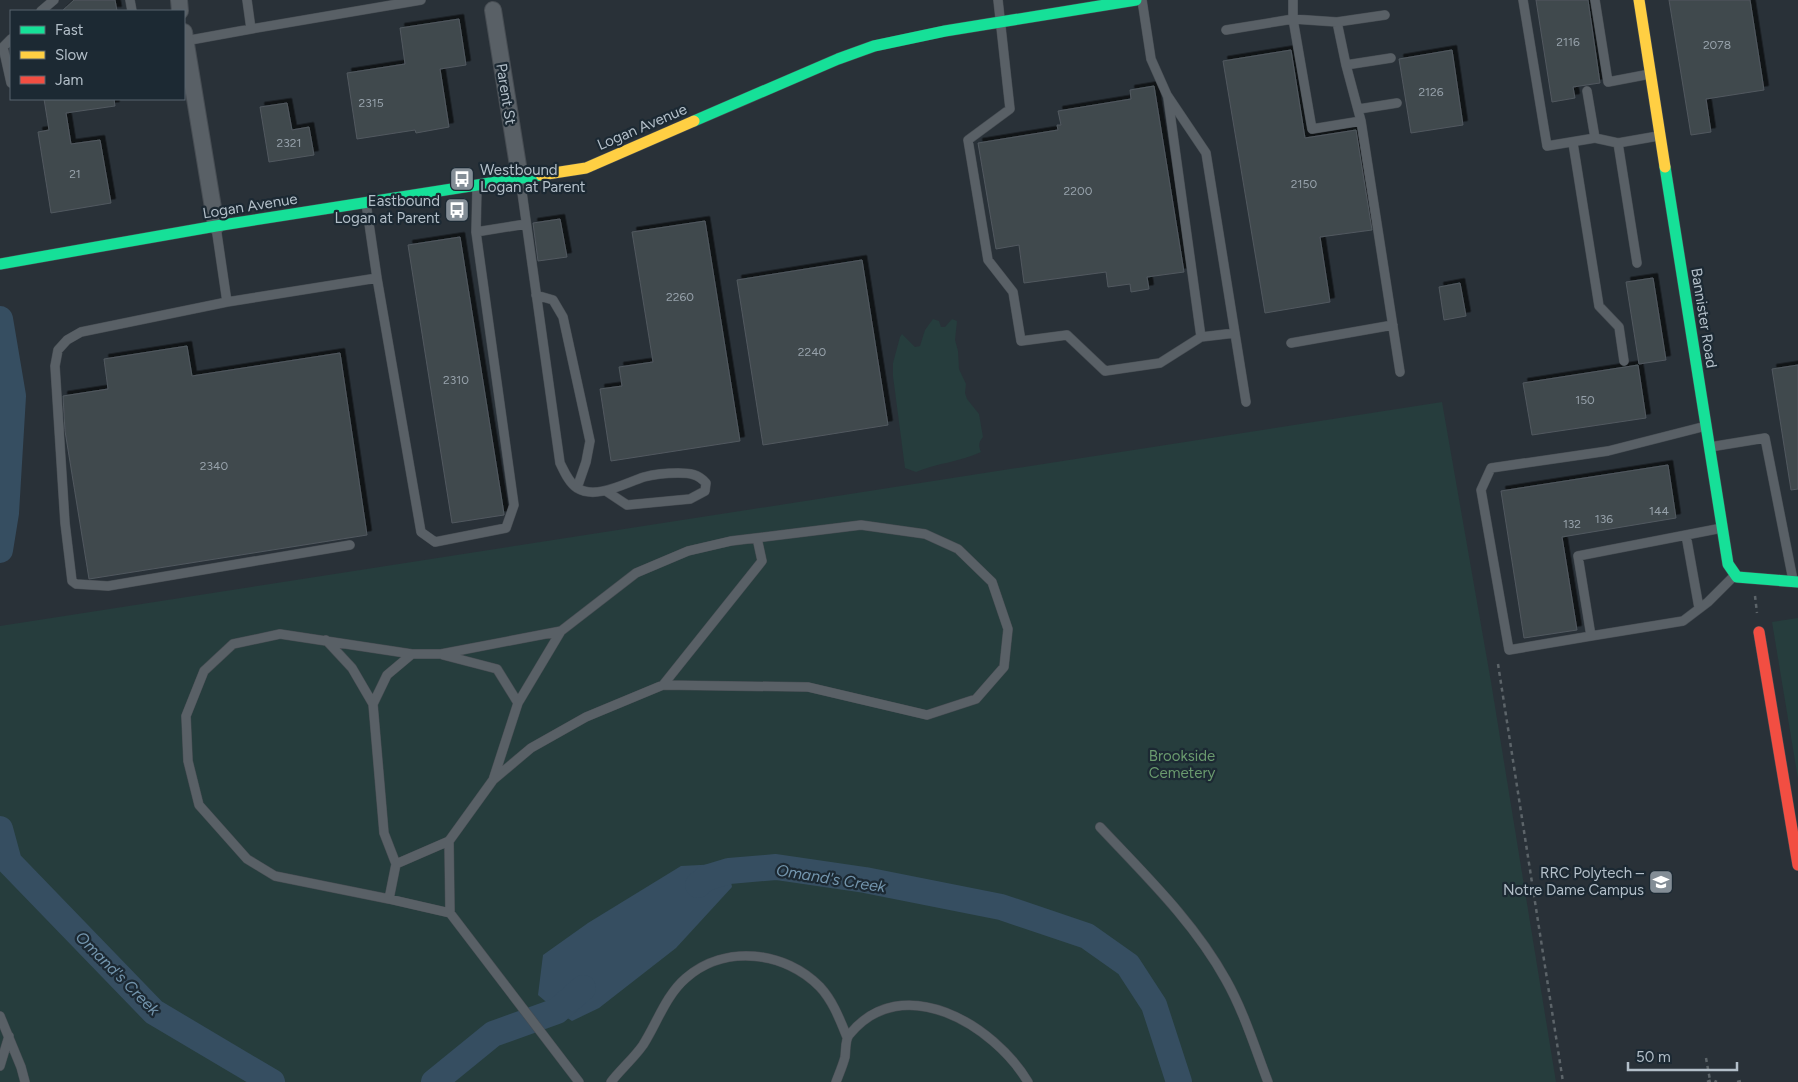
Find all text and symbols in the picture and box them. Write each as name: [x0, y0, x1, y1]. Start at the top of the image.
legend: [10, 10, 185, 100]
text: Fast: [55, 21, 84, 39]
house number: 2116: [1556, 35, 1580, 49]
house number: 2078: [1703, 38, 1731, 52]
text: Slow: [55, 46, 88, 64]
street label: Parent St: [492, 62, 520, 126]
text: Jam: [55, 71, 83, 89]
house number: 2126: [1418, 85, 1444, 99]
house number: 2315: [358, 96, 384, 110]
street label: Logan Avenue: [594, 100, 690, 154]
house number: 2321: [277, 136, 301, 150]
place label: Westbound Logan at Parent: [480, 161, 586, 196]
bus stop icon: Westbound Logan at Parent: [449, 166, 475, 192]
house number: 21: [69, 167, 81, 181]
house number: 2150: [1291, 177, 1317, 191]
house number: 2200: [1064, 184, 1093, 198]
street label: Logan Avenue: [201, 190, 299, 222]
place label: Eastbound Logan at Parent: [334, 192, 440, 227]
bus stop icon: Eastbound Logan at Parent: [444, 197, 470, 223]
street label: Bannister Road: [1687, 267, 1721, 369]
house number: 2260: [666, 290, 694, 304]
house number: 2240: [798, 345, 827, 359]
house number: 2310: [443, 373, 469, 387]
house number: 150: [1575, 393, 1595, 407]
house number: 2340: [200, 459, 228, 473]
house number: 144: [1649, 504, 1669, 518]
house number: 136: [1595, 512, 1613, 526]
house number: 132: [1563, 517, 1581, 531]
park label: Brookside Cemetery: [1149, 747, 1215, 782]
water label: Omand's Creek: [775, 860, 888, 897]
place label: RRC Polytech – Notre Dame Campus: [1503, 864, 1645, 899]
school or university icon: RRC Polytech – Notre Dame Campus: [1648, 869, 1674, 895]
water label: Omand's Creek: [72, 928, 164, 1020]
scale bar: [1628, 1040, 1737, 1072]
text: 50 m: [1636, 1048, 1671, 1066]

